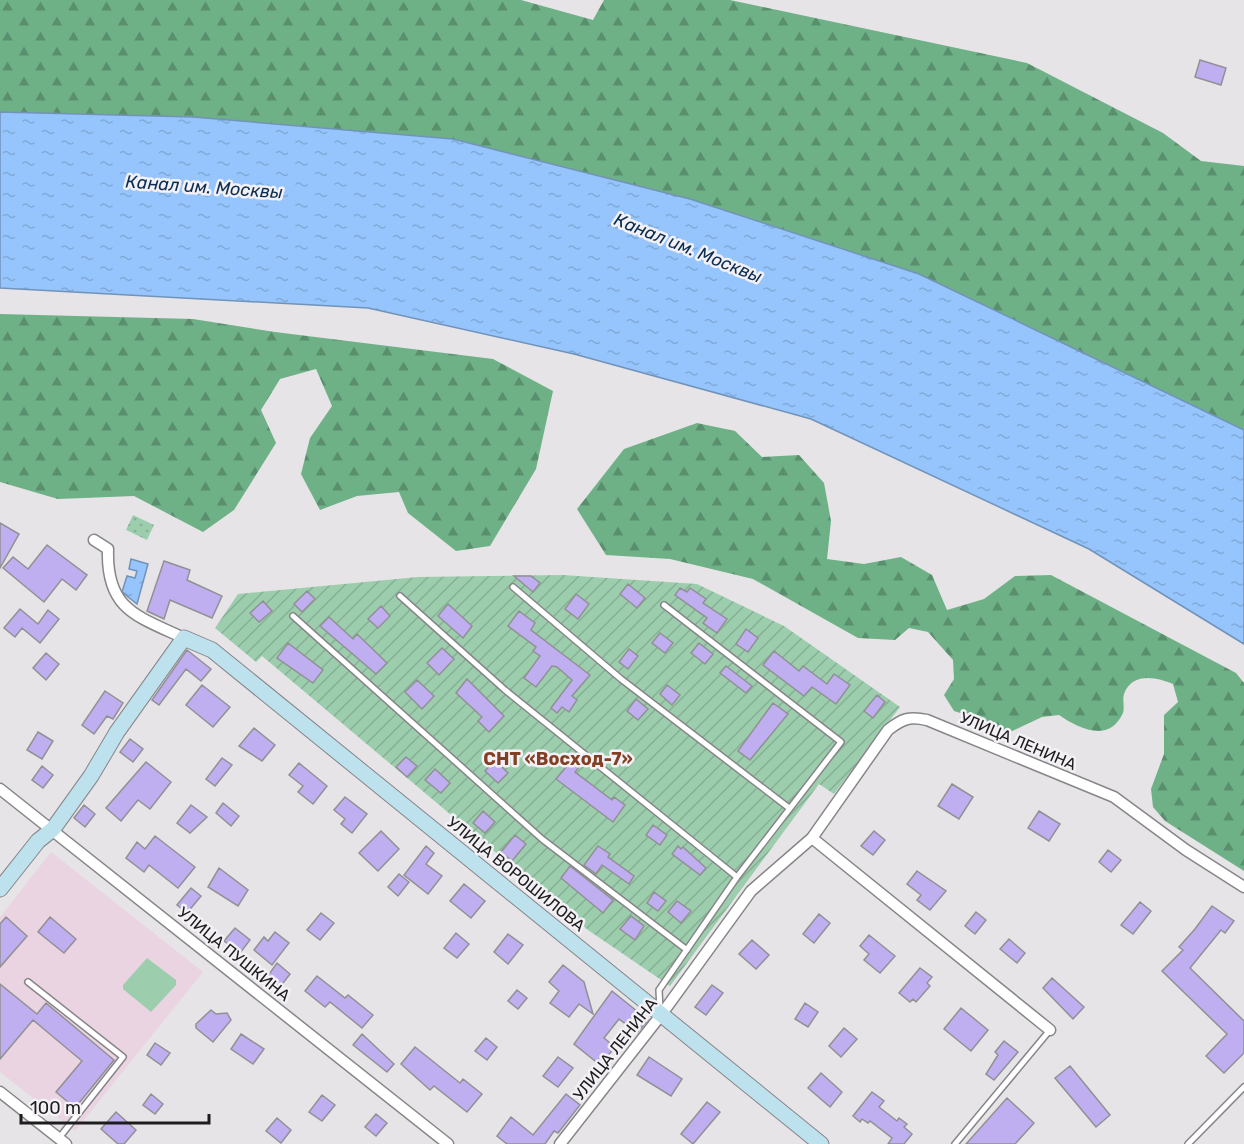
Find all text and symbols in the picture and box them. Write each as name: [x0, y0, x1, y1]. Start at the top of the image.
water label: Канал им. Москвы: [125, 171, 284, 203]
water label: Канал им. Москвы: [611, 208, 765, 288]
street label: УЛИЦА ЛЕНИНА: [957, 708, 1079, 774]
district label: СНТ «Восход-7»: [483, 748, 633, 770]
street label: УЛИЦА ВОРОШИЛОВА: [443, 813, 589, 936]
street label: УЛИЦА ПУШКИНА: [174, 903, 294, 1005]
street label: УЛИЦА ЛЕНИНА: [569, 994, 661, 1104]
scale bar: [21, 1087, 208, 1125]
text: 100 m: [30, 1097, 81, 1119]

